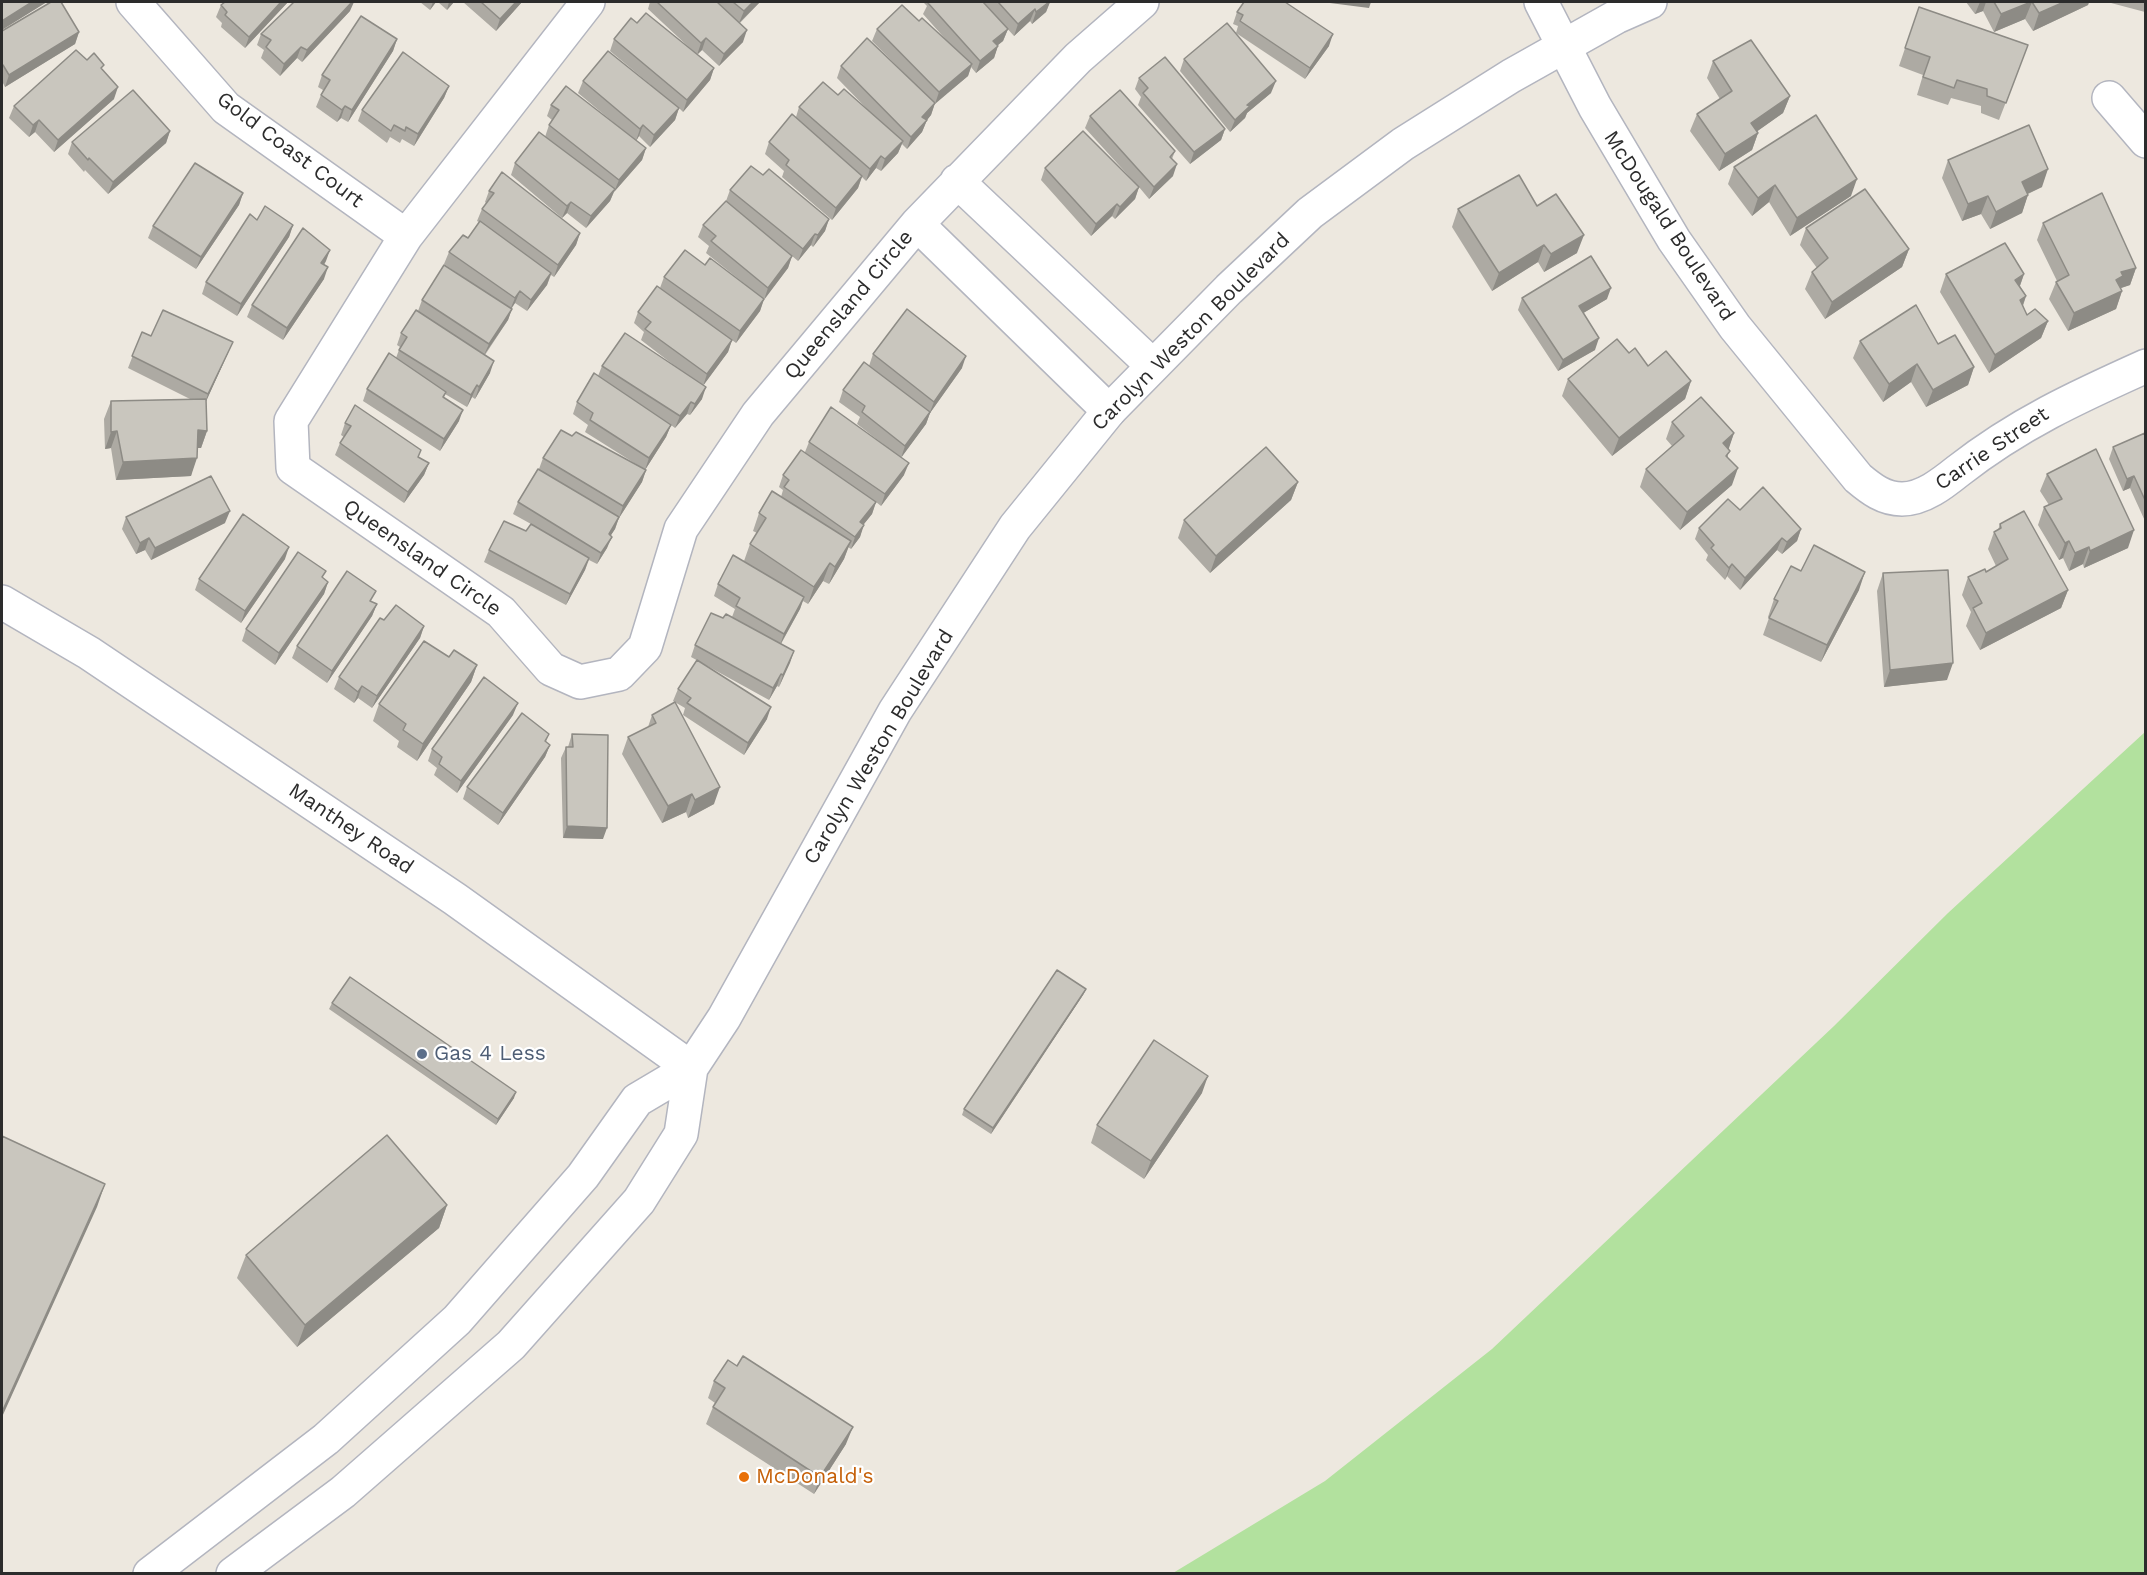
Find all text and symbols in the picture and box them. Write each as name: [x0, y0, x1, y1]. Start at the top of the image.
street label: Gold Coast Court: [212, 87, 368, 213]
street label: McDougald Boulevard: [1598, 126, 1740, 326]
street label: Queensland Circle: [779, 225, 919, 385]
street label: Carolyn Weston Boulevard: [1087, 228, 1295, 436]
street label: Carrie Street: [1930, 402, 2054, 496]
street label: Queensland Circle: [338, 494, 506, 622]
street label: Carolyn Weston Boulevard: [799, 625, 959, 869]
street label: Manthey Road: [284, 778, 418, 880]
place label: Gas 4 Less: [434, 1041, 546, 1067]
marker: Gas 4 Less: [415, 1047, 429, 1061]
place label: McDonald's: [756, 1464, 873, 1490]
marker: McDonald's: [737, 1470, 751, 1484]

